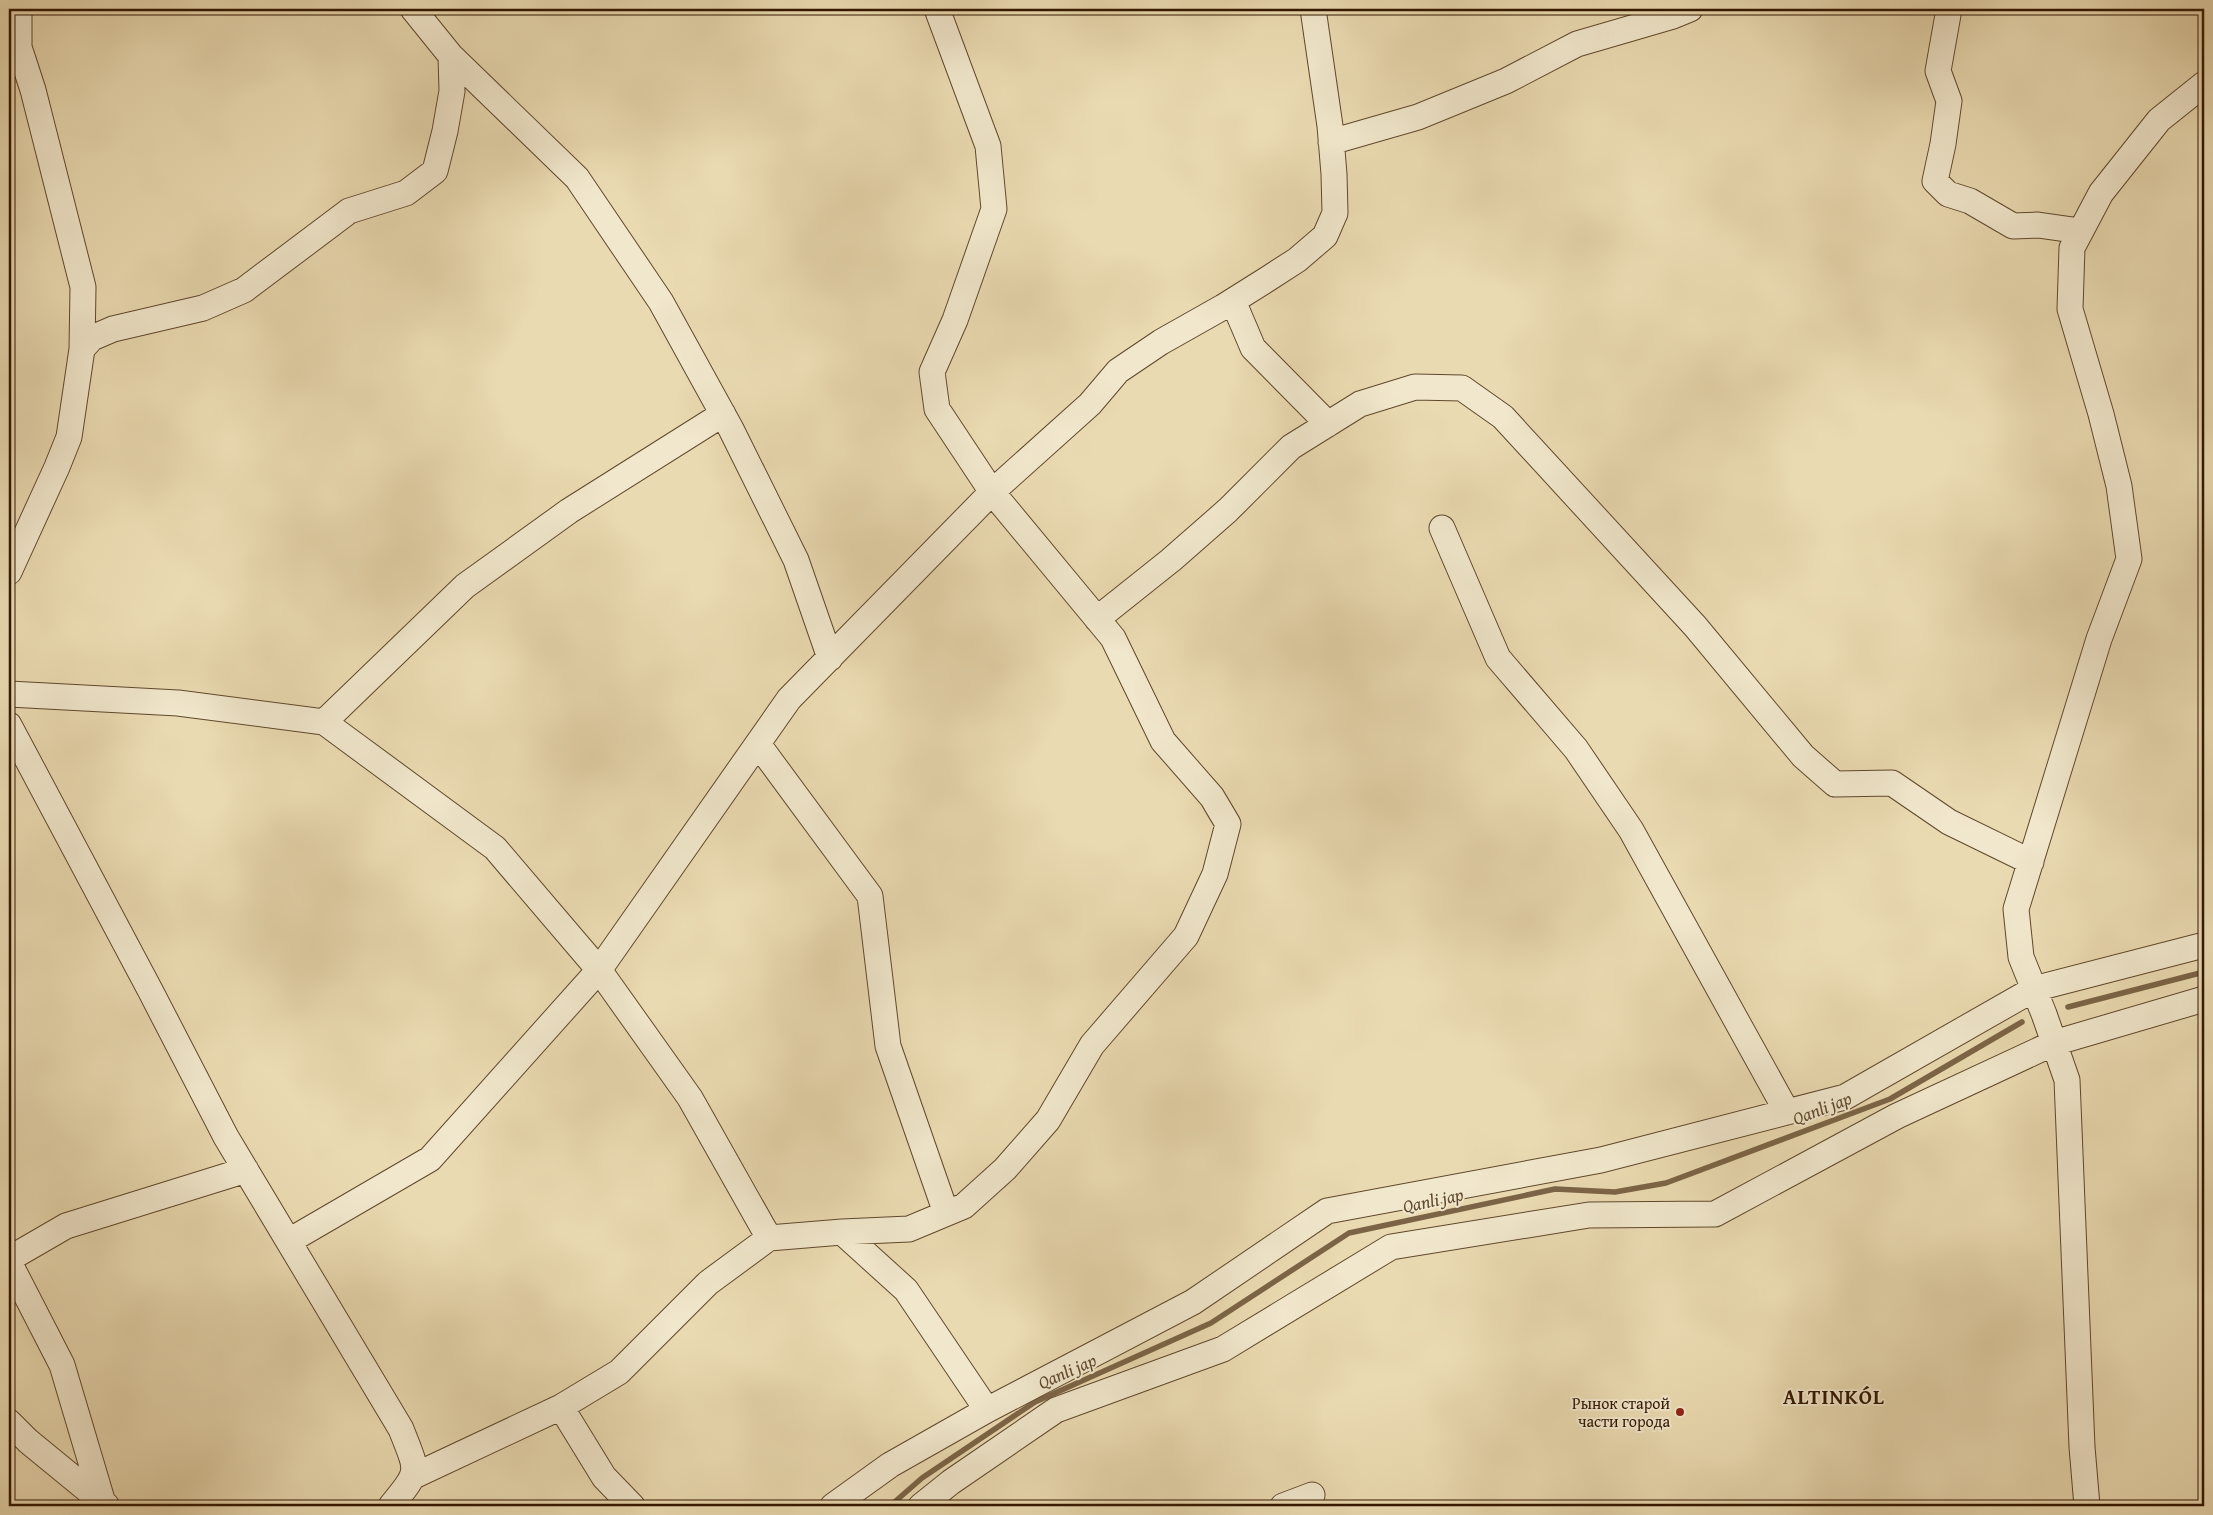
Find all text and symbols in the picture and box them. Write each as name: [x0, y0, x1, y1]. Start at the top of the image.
water label: Qanli jap: [1788, 1084, 1856, 1132]
water label: Qanli jap: [1400, 1180, 1466, 1220]
water label: Qanli jap: [1033, 1346, 1101, 1396]
district label: ALTINKÓL: [1783, 1381, 1885, 1412]
place label: Рынок старой части города: [1572, 1391, 1670, 1433]
marker: Рынок старой части города: [1674, 1406, 1686, 1418]

